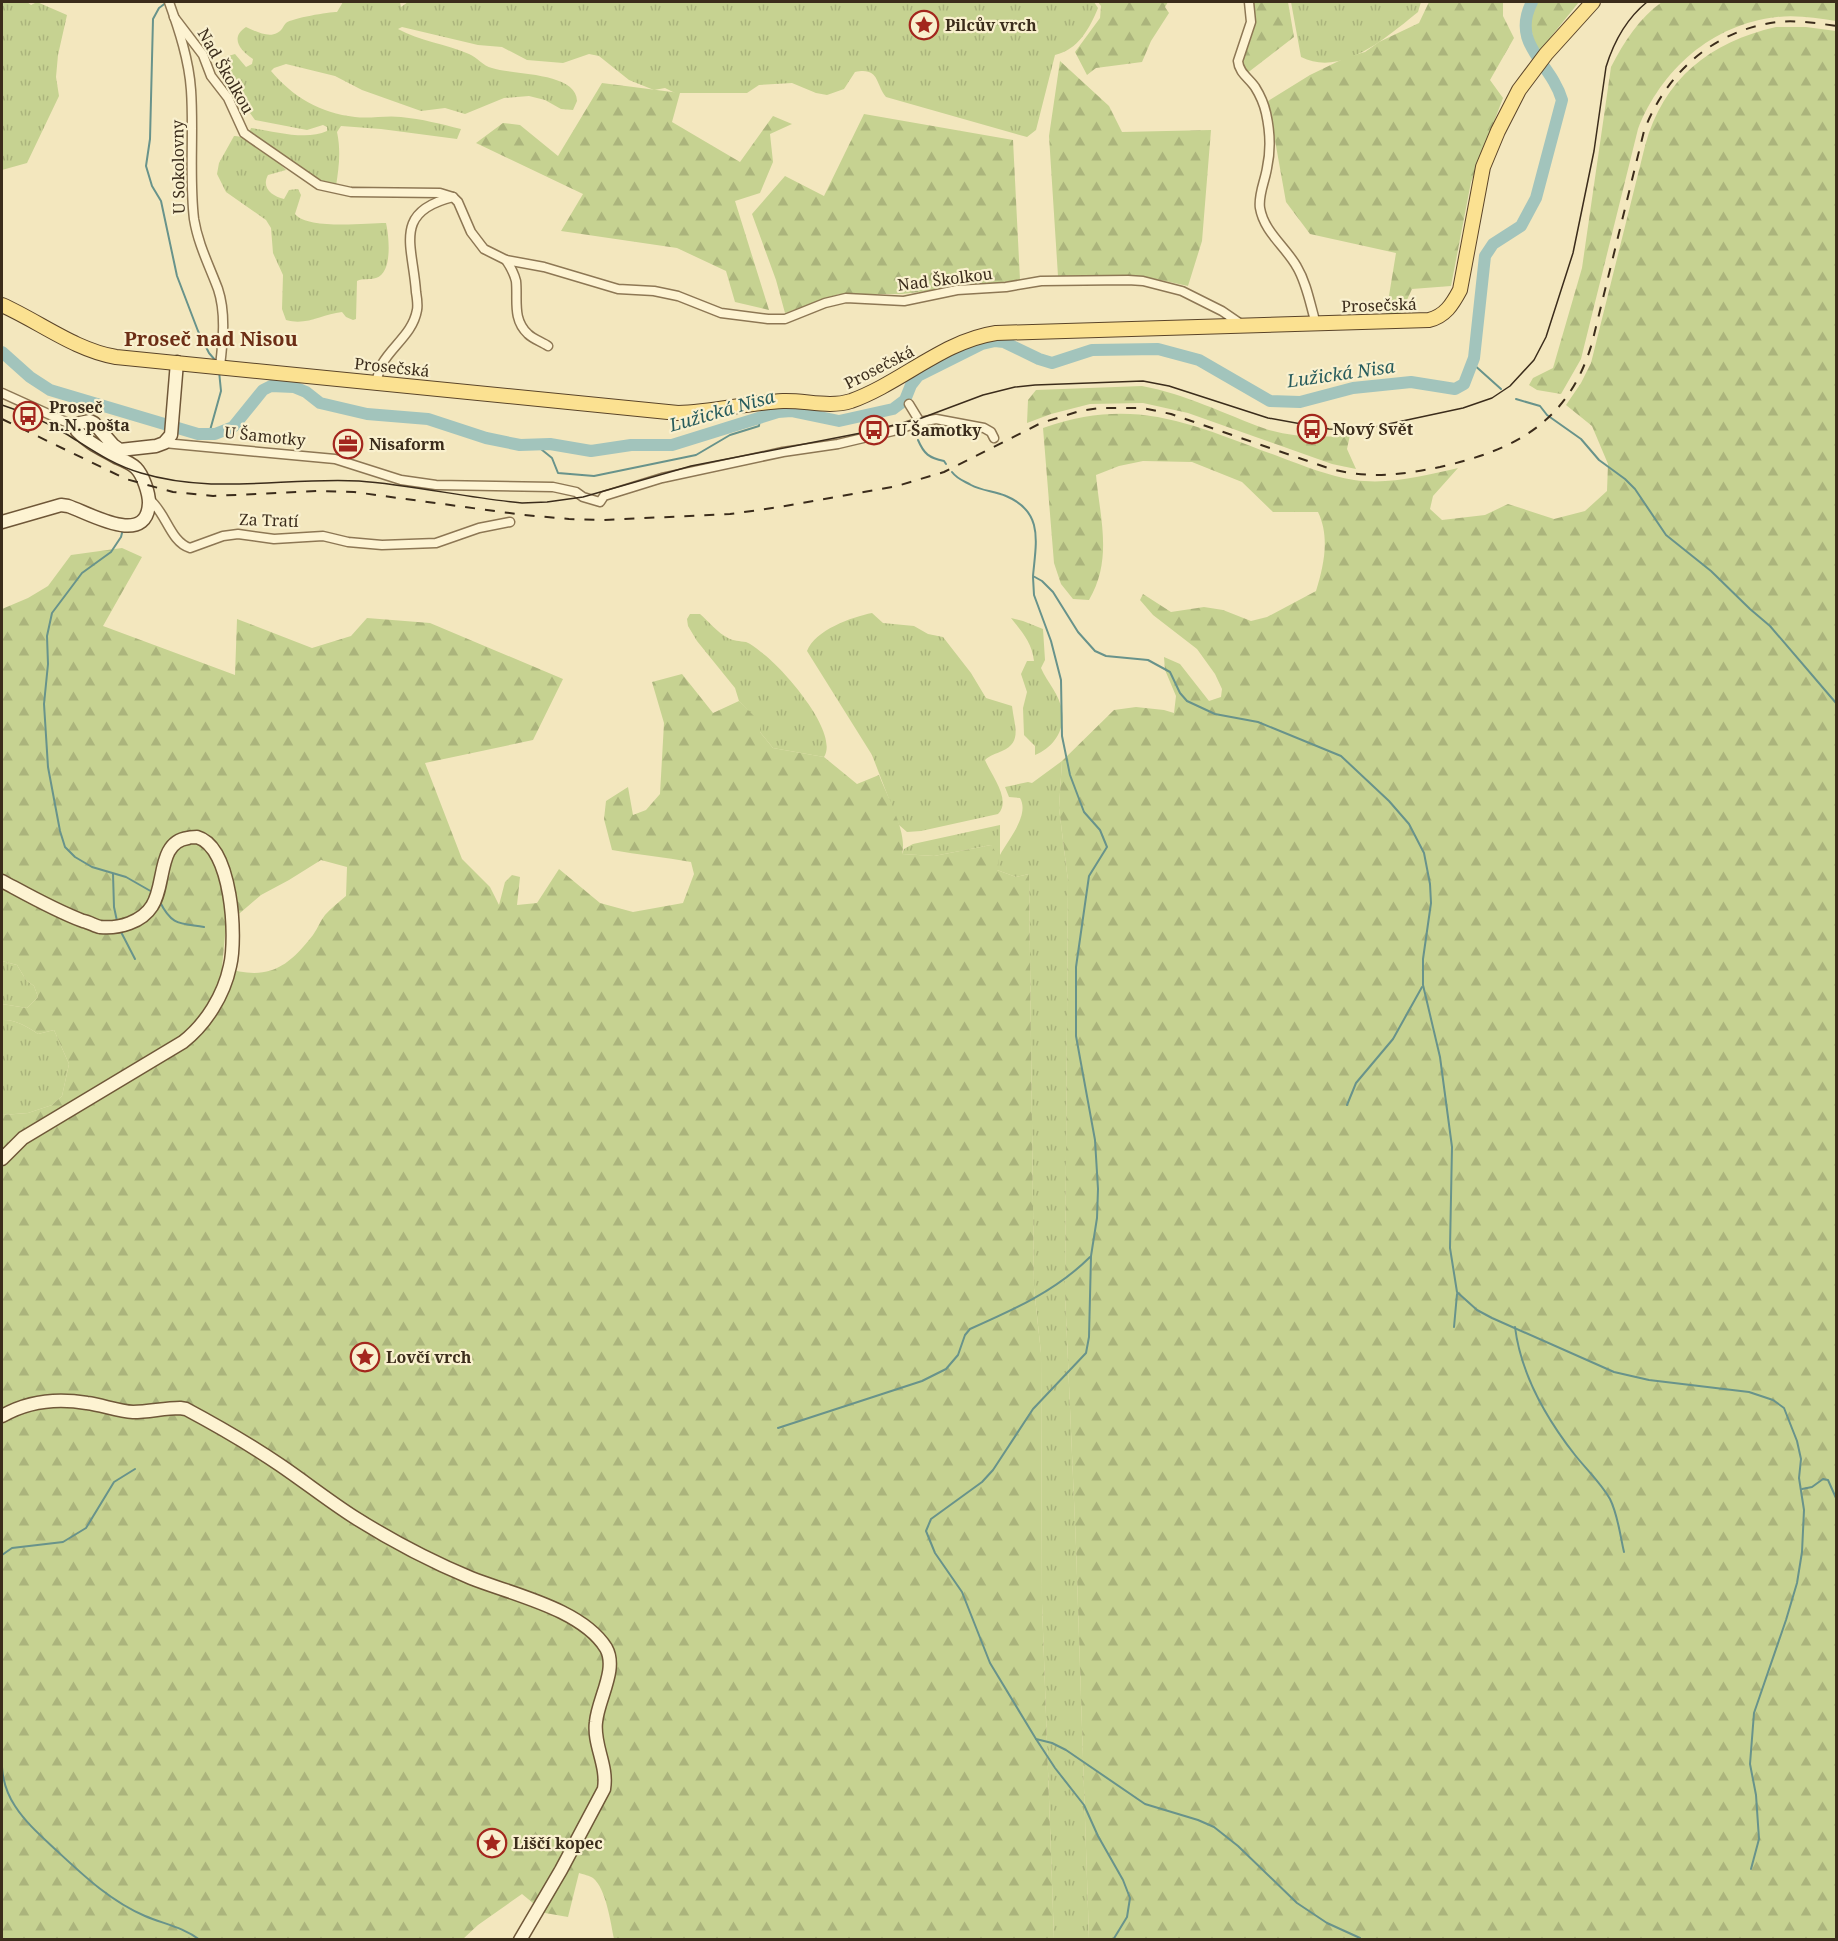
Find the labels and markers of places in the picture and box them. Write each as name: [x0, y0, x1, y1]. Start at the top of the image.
place icon: Pilcův vrch: [908, 9, 940, 41]
place label: Pilcův vrch: [945, 14, 1037, 36]
place label: Proseč n.N. pošta: [49, 396, 130, 436]
bus stop icon: Proseč n.N. pošta: [12, 400, 44, 432]
bus stop icon: Nový Svět: [1296, 413, 1328, 445]
bus stop icon: U Šamotky: [858, 414, 890, 446]
place label: Nový Svět: [1333, 418, 1414, 440]
place label: U Šamotky: [895, 419, 982, 441]
office icon: Nisaform: [332, 428, 364, 460]
place label: Nisaform: [369, 433, 445, 455]
place icon: Lovčí vrch: [349, 1341, 381, 1373]
place label: Lovčí vrch: [386, 1346, 472, 1368]
place icon: Liščí kopec: [476, 1827, 508, 1859]
place label: Liščí kopec: [513, 1832, 603, 1854]

